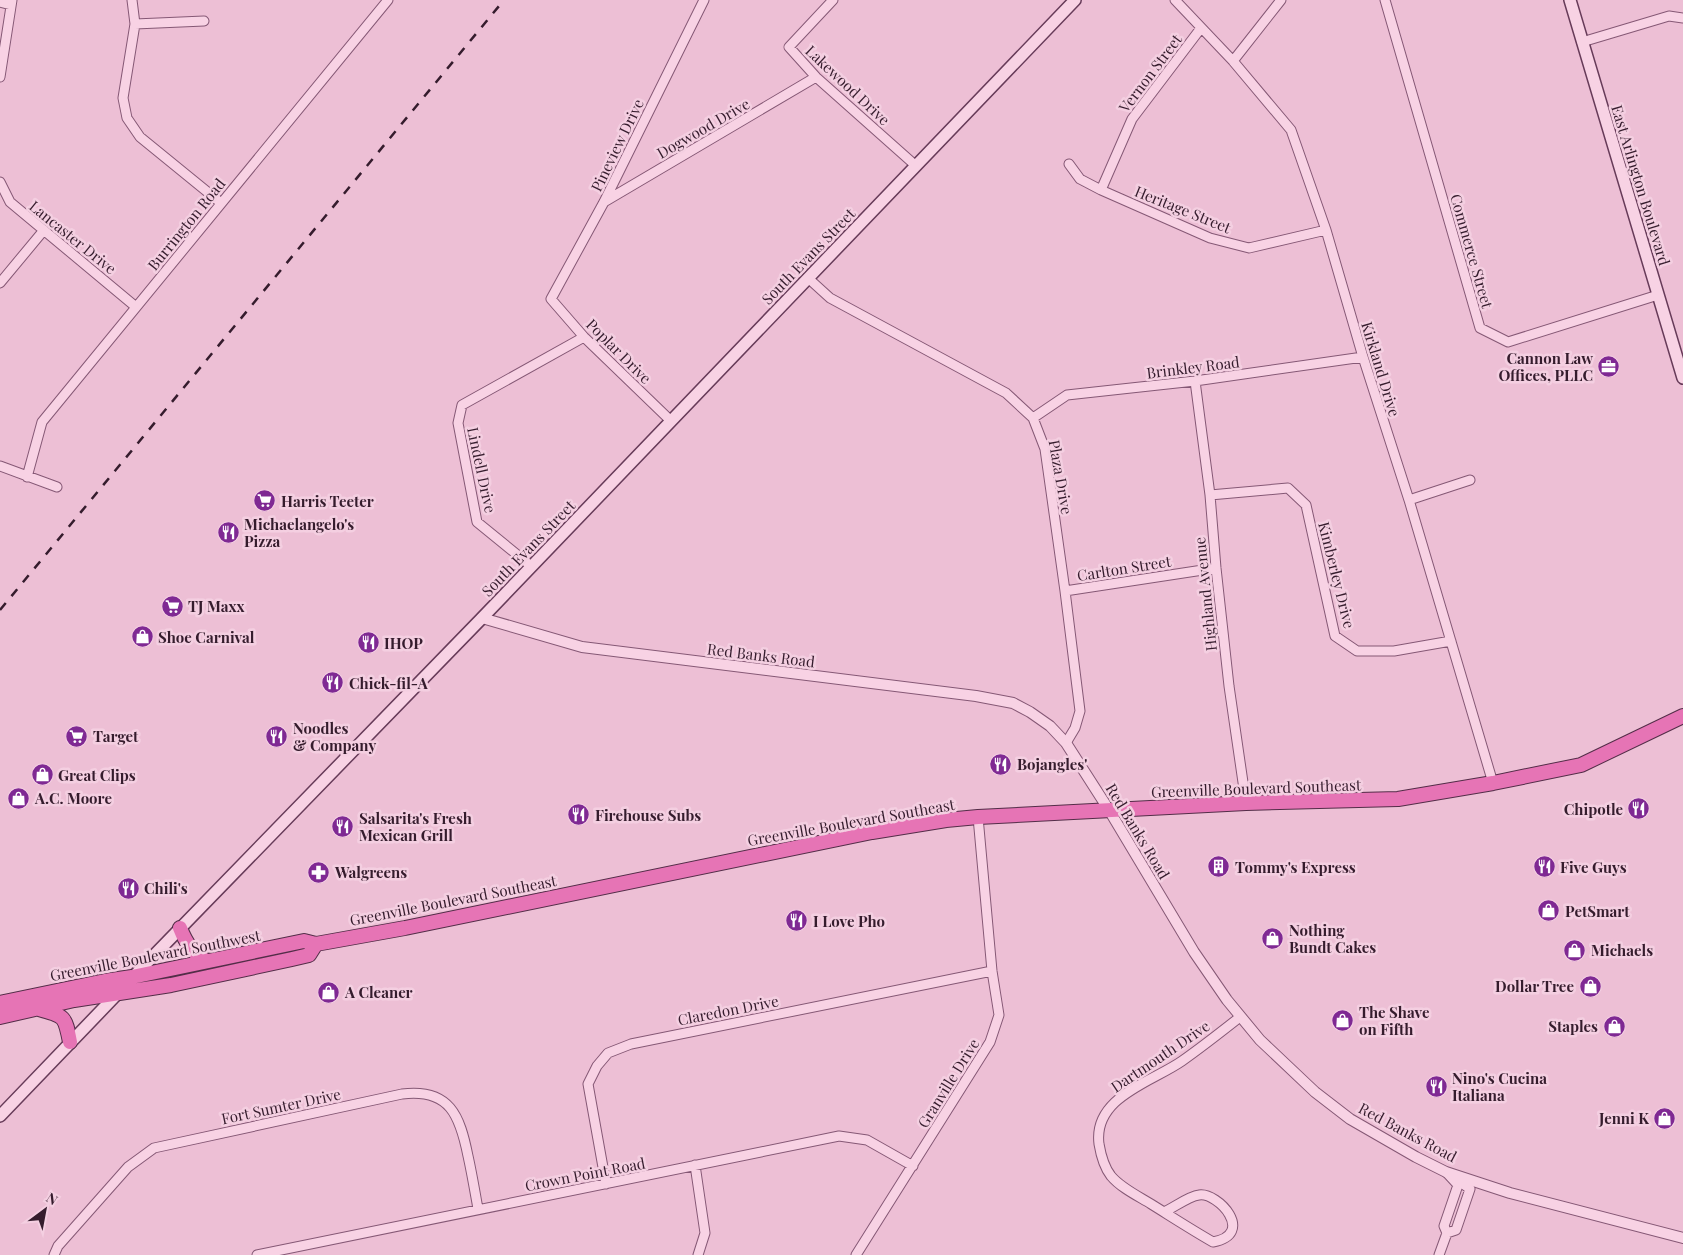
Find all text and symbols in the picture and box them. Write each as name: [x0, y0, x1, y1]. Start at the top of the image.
street label: Vernon Street: [1113, 29, 1186, 117]
street label: Lakewood Drive: [801, 41, 895, 129]
street label: Dogwood Drive: [653, 93, 753, 163]
street label: Pineview Drive: [586, 95, 648, 195]
street label: East Arlington Boulevard: [1607, 102, 1675, 268]
street label: Burrington Road: [143, 174, 229, 274]
street label: Heritage Street: [1132, 181, 1235, 238]
street label: Commerce Street: [1446, 192, 1498, 311]
street label: Lancaster Drive: [25, 196, 121, 278]
street label: South Evans Street: [757, 203, 860, 308]
street label: Poplar Drive: [582, 314, 656, 388]
street label: Kirkland Drive: [1357, 319, 1405, 419]
place label: Cannon Law Offices, PLLC: [1498, 348, 1593, 385]
street label: Brinkley Road: [1145, 351, 1241, 383]
office icon: Cannon Law Offices, PLLC: [1597, 355, 1621, 379]
street label: Lindell Drive: [463, 425, 501, 515]
street label: Plaza Drive: [1045, 438, 1077, 516]
supermarket icon: Harris Teeter: [253, 489, 277, 513]
place label: Harris Teeter: [281, 491, 374, 511]
street label: South Evans Street: [477, 495, 580, 600]
place label: Michaelangelo's Pizza: [244, 514, 354, 551]
street label: Kimberley Drive: [1314, 520, 1360, 630]
restaurant icon: Michaelangelo's Pizza: [216, 521, 240, 545]
street label: Highland Avenue: [1189, 536, 1221, 652]
street label: Carlton Street: [1076, 551, 1173, 585]
supermarket icon: TJ Maxx: [160, 594, 184, 618]
place label: TJ Maxx: [188, 596, 246, 616]
shop icon: Shoe Carnival: [130, 625, 154, 649]
place label: Shoe Carnival: [158, 627, 255, 647]
restaurant icon: IHOP: [356, 631, 380, 655]
place label: IHOP: [384, 633, 423, 653]
street label: Red Banks Road: [706, 638, 816, 672]
restaurant icon: Chick-fil-A: [321, 671, 345, 695]
place label: Chick-fil-A: [349, 673, 429, 693]
place label: Noodles & Company: [293, 718, 376, 755]
supermarket icon: Target: [65, 724, 89, 748]
restaurant icon: Noodles & Company: [265, 725, 289, 749]
place label: Target: [93, 726, 139, 746]
restaurant icon: Bojangles': [989, 752, 1013, 776]
place label: Bojangles': [1017, 754, 1087, 774]
shop icon: Great Clips: [30, 763, 54, 787]
place label: Great Clips: [58, 765, 136, 785]
street label: Greenville Boulevard Southeast: [1151, 774, 1362, 802]
street label: Red Banks Road: [1102, 779, 1175, 883]
shop icon: A.C. Moore: [7, 786, 31, 810]
place label: A.C. Moore: [34, 788, 112, 808]
street label: Greenville Boulevard Southeast: [746, 794, 957, 850]
restaurant icon: Chipotle: [1627, 797, 1651, 821]
place label: Chipotle: [1564, 799, 1623, 819]
restaurant icon: Firehouse Subs: [567, 803, 591, 827]
place label: Firehouse Subs: [595, 805, 701, 825]
place label: Salsarita's Fresh Mexican Grill: [359, 808, 472, 845]
restaurant icon: Salsarita's Fresh Mexican Grill: [331, 815, 355, 839]
building icon: Tommy's Express: [1207, 855, 1231, 879]
restaurant icon: Five Guys: [1532, 855, 1556, 879]
place label: Tommy's Express: [1235, 857, 1356, 877]
place label: Five Guys: [1560, 857, 1627, 877]
pharmacy icon: Walgreens: [307, 860, 331, 884]
place label: Walgreens: [334, 862, 407, 882]
street label: Greenville Boulevard Southeast: [348, 870, 559, 930]
restaurant icon: Chili's: [116, 876, 140, 900]
place label: Chili's: [144, 878, 188, 898]
shop icon: PetSmart: [1537, 899, 1561, 923]
place label: PetSmart: [1565, 901, 1630, 921]
restaurant icon: I Love Pho: [785, 909, 809, 933]
place label: I Love Pho: [813, 911, 885, 931]
place label: Nothing Bundt Cakes: [1289, 920, 1376, 957]
street label: Greenville Boulevard Southwest: [48, 925, 263, 985]
shop icon: Nothing Bundt Cakes: [1261, 927, 1285, 951]
shop icon: Michaels: [1563, 938, 1587, 962]
place label: Michaels: [1591, 940, 1653, 960]
shop icon: Dollar Tree: [1578, 974, 1602, 998]
place label: Dollar Tree: [1495, 976, 1574, 996]
shop icon: A Cleaner: [317, 980, 341, 1004]
place label: A Cleaner: [344, 982, 413, 1002]
street label: Claredon Drive: [676, 990, 780, 1030]
place label: The Shave on Fifth: [1359, 1002, 1430, 1039]
shop icon: The Shave on Fifth: [1331, 1009, 1355, 1033]
shop icon: Staples: [1602, 1014, 1626, 1038]
street label: Dartmouth Drive: [1107, 1016, 1213, 1096]
place label: Staples: [1548, 1016, 1598, 1036]
street label: Granville Drive: [913, 1035, 983, 1131]
place label: Nino's Cucina Italiana: [1452, 1068, 1547, 1105]
restaurant icon: Nino's Cucina Italiana: [1424, 1075, 1448, 1099]
street label: Fort Sumter Drive: [219, 1084, 343, 1128]
street label: Red Banks Road: [1355, 1098, 1461, 1166]
shop icon: Jenni K: [1653, 1106, 1677, 1130]
place label: Jenni K: [1598, 1108, 1649, 1128]
street label: Crown Point Road: [523, 1152, 647, 1195]
north arrow: [20, 1185, 70, 1235]
text: N: [43, 1188, 61, 1209]

